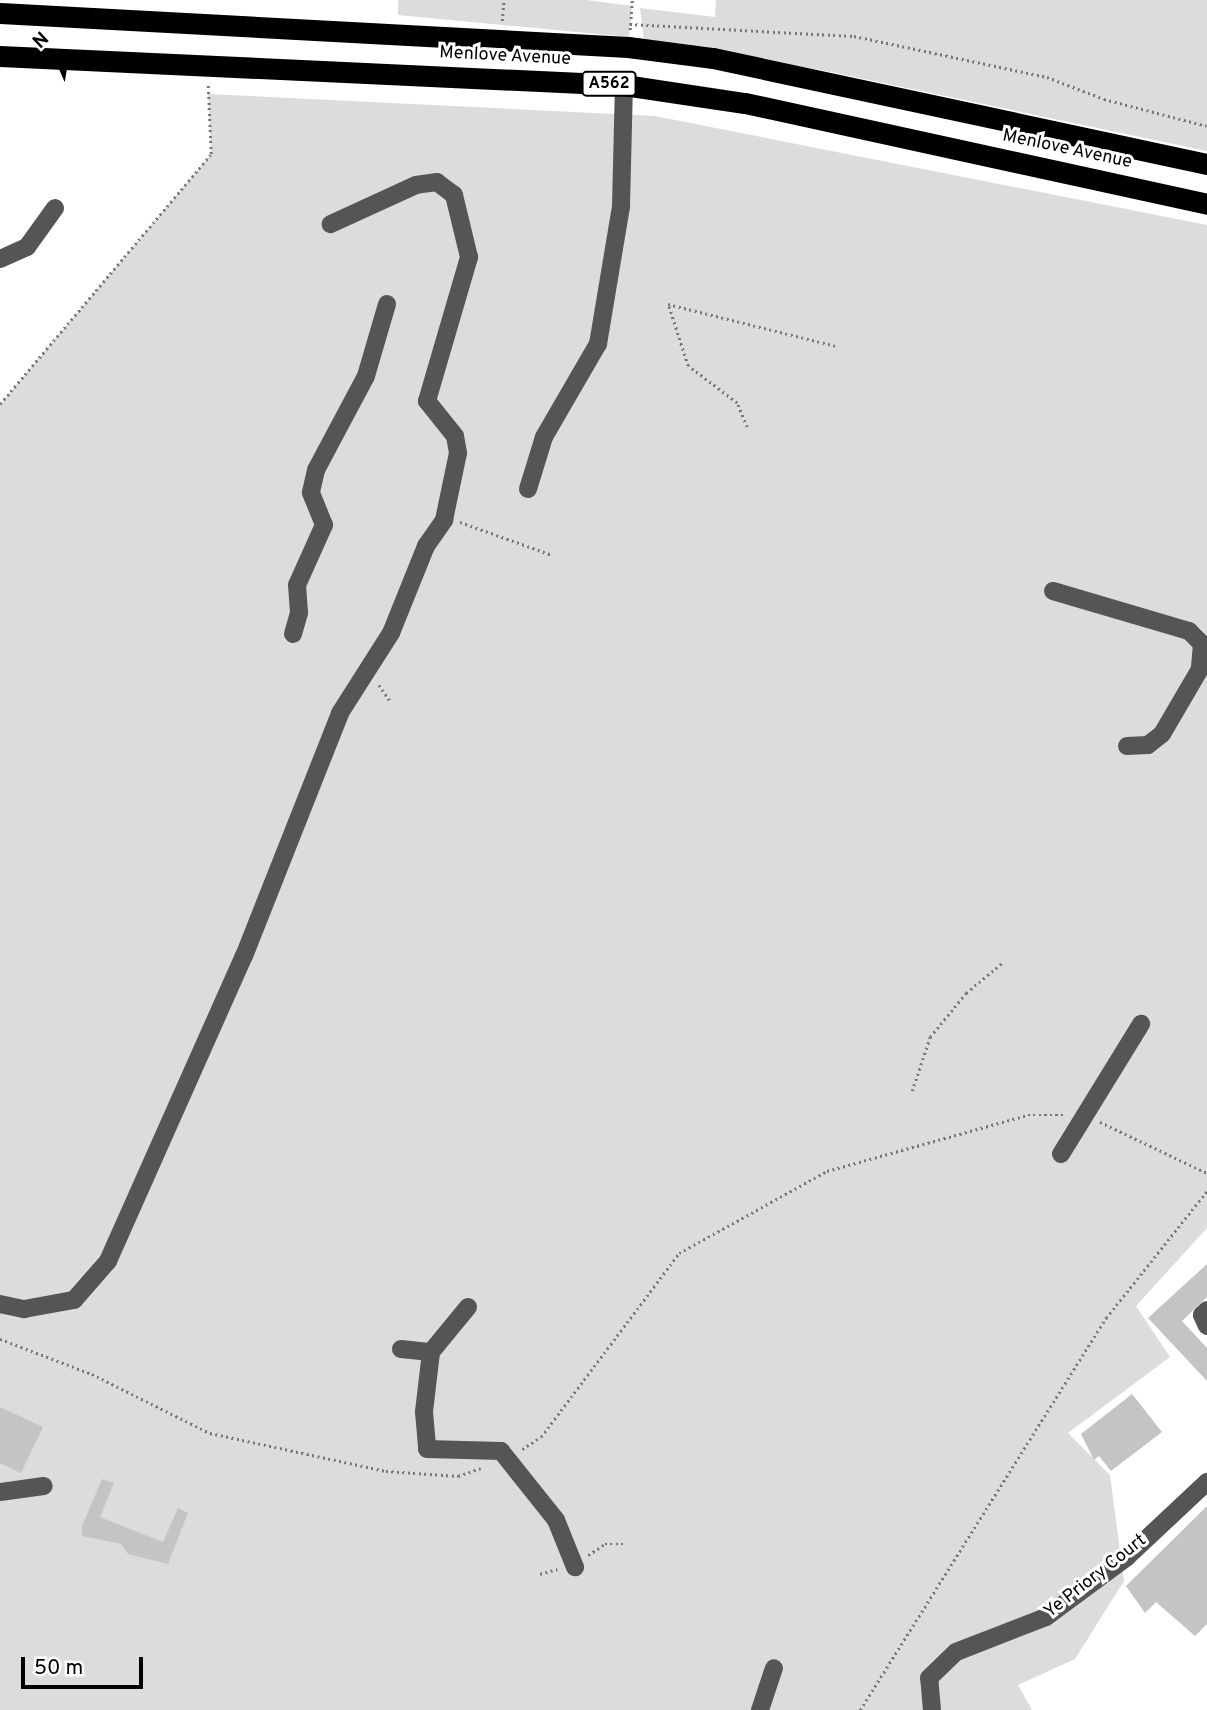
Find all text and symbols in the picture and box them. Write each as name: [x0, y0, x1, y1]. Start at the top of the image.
north arrow: [21, 21, 91, 91]
text: N: [28, 28, 55, 54]
street label: Menlove Avenue: [438, 43, 572, 71]
road number: A562: [581, 72, 637, 96]
street label: Menlove Avenue: [1000, 126, 1134, 174]
street label: Ye Priory Court: [1041, 1530, 1151, 1624]
scale bar: [24, 1644, 147, 1688]
text: 50 m: [34, 1655, 83, 1682]

